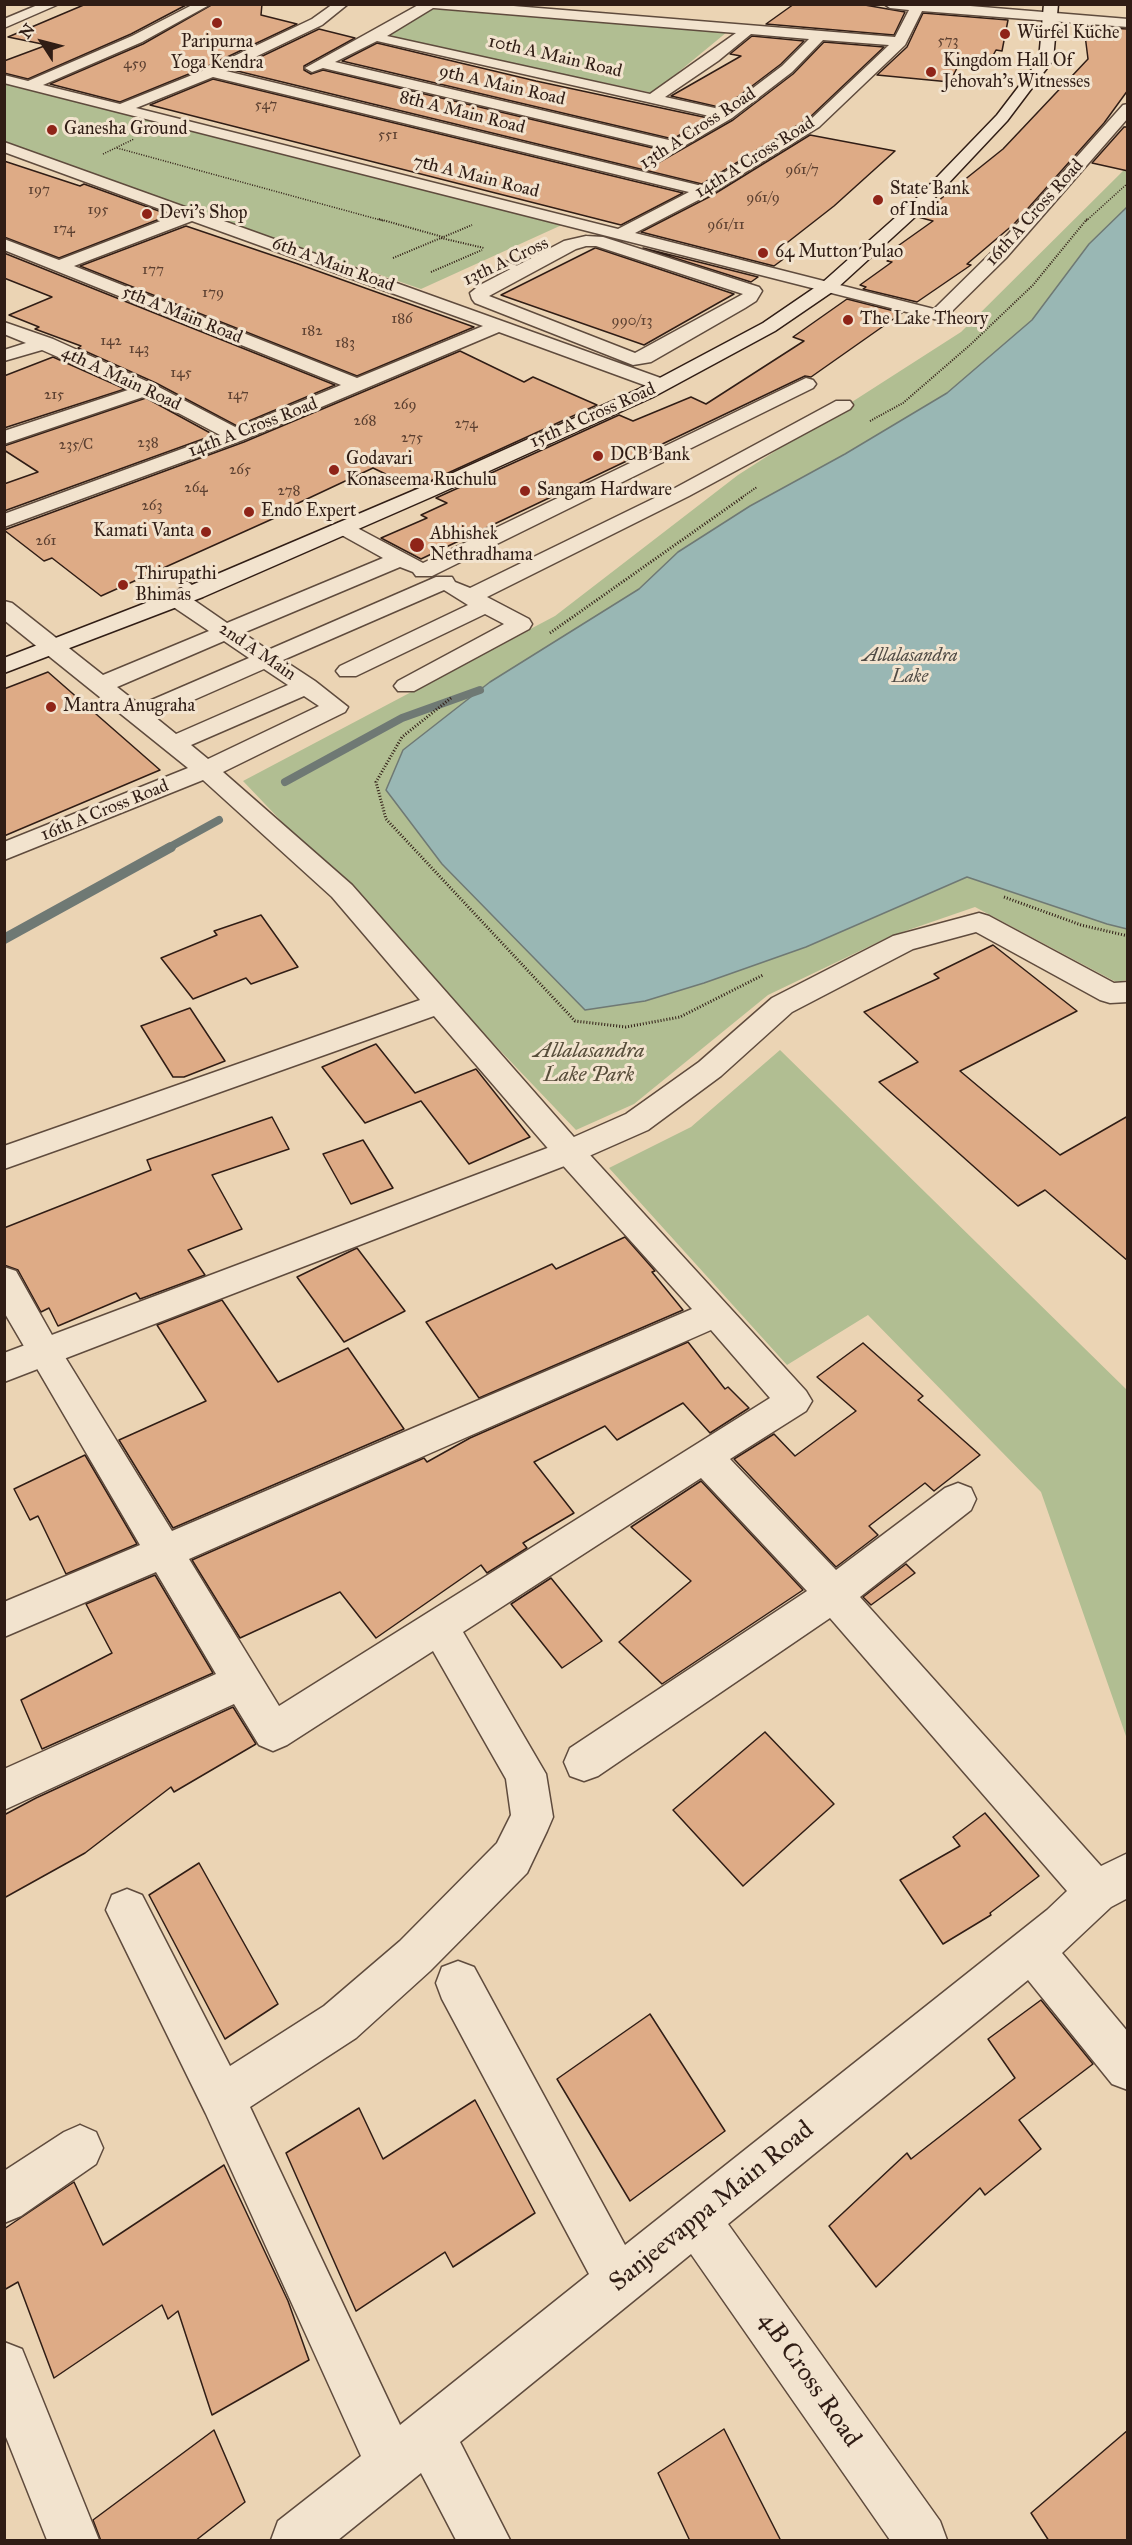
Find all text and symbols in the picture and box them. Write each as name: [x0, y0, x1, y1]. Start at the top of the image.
north arrow: [12, 12, 72, 72]
marker: Paripurna Yoga Kendra: [210, 16, 224, 30]
text: N: [15, 20, 39, 42]
place label: Würfel Küche: [1017, 23, 1120, 45]
marker: Würfel Küche: [998, 27, 1012, 41]
street label: 10th A Main Road: [486, 31, 624, 83]
place label: Paripurna Yoga Kendra: [171, 32, 263, 74]
house number: 573: [938, 32, 958, 50]
place label: Kingdom Hall Of Jehovah's Witnesses: [943, 51, 1090, 94]
house number: 459: [123, 55, 147, 73]
street label: 9th A Main Road: [437, 61, 567, 111]
marker: Kingdom Hall Of Jehovah's Witnesses: [924, 65, 938, 79]
street label: 13th A Cross Road: [636, 83, 760, 175]
street label: 8th A Main Road: [397, 87, 527, 139]
house number: 547: [255, 96, 277, 114]
street label: 14th A Cross Road: [691, 113, 819, 203]
place label: Ganesha Ground: [64, 119, 187, 141]
marker: Ganesha Ground: [45, 123, 59, 137]
house number: 551: [378, 126, 398, 144]
street label: 7th A Main Road: [411, 151, 541, 203]
street label: 16th A Cross Road: [981, 155, 1089, 271]
house number: 961/7: [785, 161, 819, 179]
place label: State Bank of India: [890, 179, 970, 222]
house number: 197: [28, 181, 50, 199]
house number: 961/9: [746, 189, 780, 207]
marker: State Bank of India: [871, 193, 885, 207]
house number: 195: [88, 201, 108, 219]
place label: Devi's Shop: [159, 203, 248, 225]
marker: Devi's Shop: [140, 207, 154, 221]
house number: 961/11: [707, 216, 745, 234]
house number: 174: [53, 220, 75, 238]
street label: 6th A Main Road: [269, 233, 397, 297]
street label: 13th A Cross: [460, 233, 552, 291]
place label: 64 Mutton Pulao: [775, 242, 903, 264]
marker: 64 Mutton Pulao: [756, 246, 770, 260]
house number: 177: [142, 261, 164, 279]
street label: 5th A Main Road: [119, 281, 245, 349]
house number: 179: [202, 284, 224, 302]
place label: The Lake Theory: [860, 309, 988, 331]
house number: 186: [391, 310, 413, 328]
house number: 990/13: [612, 312, 652, 330]
marker: The Lake Theory: [841, 313, 855, 327]
house number: 182: [301, 322, 323, 340]
house number: 142: [100, 332, 122, 350]
house number: 183: [335, 334, 355, 352]
house number: 143: [129, 340, 149, 358]
street label: 4th A Main Road: [58, 342, 184, 416]
house number: 145: [170, 364, 192, 382]
street label: 15th A Cross Road: [527, 379, 659, 453]
house number: 215: [44, 386, 64, 404]
house number: 147: [227, 386, 249, 404]
street label: 14th A Cross Road: [185, 393, 321, 463]
house number: 269: [393, 396, 417, 414]
house number: 268: [353, 412, 377, 430]
house number: 274: [454, 415, 478, 433]
house number: 275: [401, 429, 423, 447]
house number: 238: [137, 434, 159, 452]
house number: 235/C: [59, 436, 93, 454]
place label: DCB Bank: [610, 445, 690, 467]
place label: Godavari Konaseema Ruchulu: [346, 449, 497, 492]
marker: DCB Bank: [591, 449, 605, 463]
house number: 265: [229, 461, 251, 479]
marker: Godavari Konaseema Ruchulu: [327, 463, 341, 477]
house number: 264: [184, 479, 208, 497]
place label: Sangam Hardware: [537, 480, 672, 502]
house number: 278: [278, 482, 300, 500]
marker: Sangam Hardware: [518, 484, 532, 498]
house number: 263: [141, 497, 163, 515]
place label: Endo Expert: [261, 501, 356, 523]
marker: Endo Expert: [242, 505, 256, 519]
place label: Kamati Vanta: [93, 521, 194, 543]
place label: Abhishek Nethradhama: [430, 524, 533, 566]
marker: Kamati Vanta: [199, 525, 213, 539]
house number: 261: [36, 532, 56, 550]
marker: Abhishek Nethradhama: [408, 536, 426, 554]
place label: Thirupathi Bhimas: [135, 564, 217, 606]
marker: Thirupathi Bhimas: [116, 578, 130, 592]
street label: 2nd A Main: [214, 618, 300, 686]
water label: Allalasandra Lake: [862, 646, 958, 688]
place label: Mantra Anugraha: [63, 696, 195, 718]
marker: Mantra Anugraha: [44, 700, 58, 714]
street label: 16th A Cross Road: [38, 776, 172, 846]
park label: Allalasandra Lake Park: [534, 1039, 644, 1089]
street label: Sanjeevappa Main Road: [604, 2115, 820, 2299]
street label: 4B Cross Road: [751, 2306, 867, 2454]

